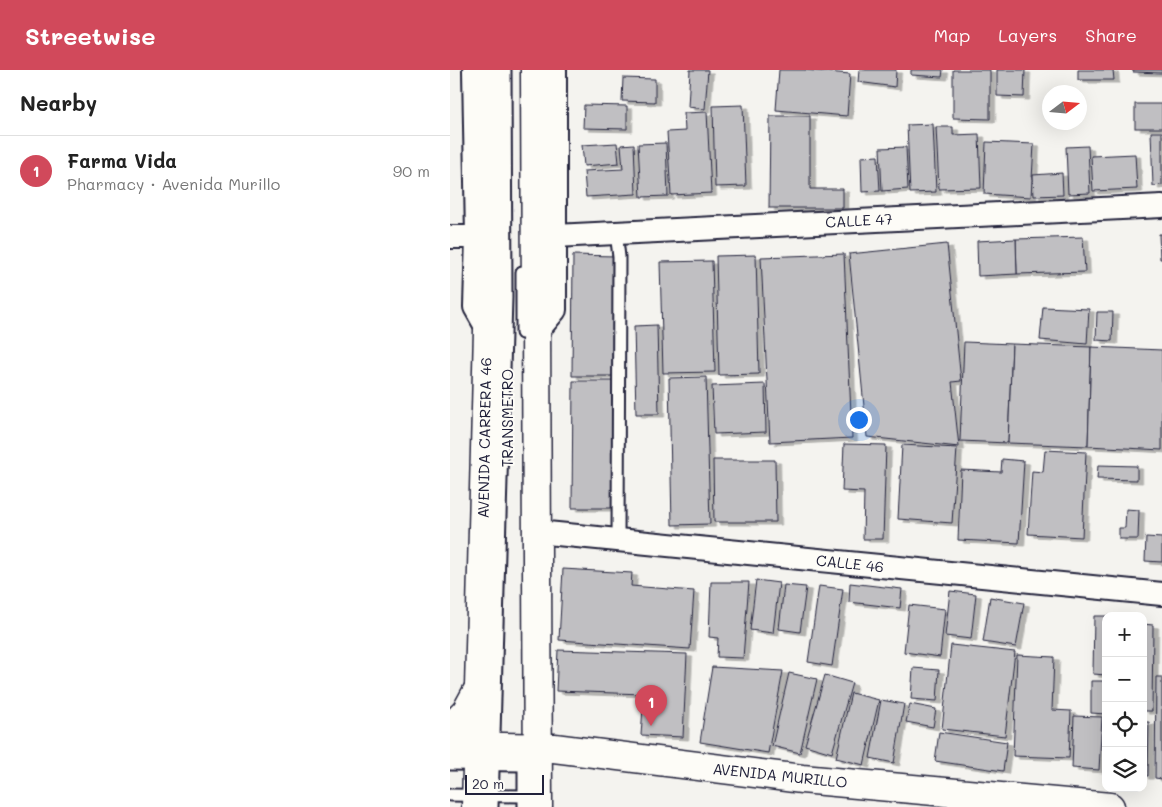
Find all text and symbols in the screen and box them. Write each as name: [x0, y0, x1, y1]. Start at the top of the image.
text: Streetwise: [25, 20, 155, 51]
text: Map: [934, 23, 970, 47]
text: Layers: [998, 23, 1057, 47]
text: Share: [1085, 23, 1137, 47]
north arrow: [1042, 85, 1087, 130]
text: Nearby: [20, 89, 97, 116]
text: Farma Vida: [67, 148, 177, 173]
text: 1: [32, 160, 40, 181]
text: 90 m: [393, 160, 430, 181]
text: Pharmacy · Avenida Murillo: [67, 173, 280, 194]
street label: CALLE 47: [825, 208, 893, 232]
street label: AVENIDA CARRERA 46: [473, 357, 495, 519]
street label: TRANSMETRO: [497, 369, 517, 467]
your location: [846, 407, 872, 433]
street label: CALLE 46: [815, 549, 885, 577]
map controls: [1102, 612, 1147, 792]
button: +: [1102, 612, 1147, 657]
button: −: [1102, 657, 1147, 702]
pin: 1: [635, 685, 667, 726]
button: locate: [1102, 702, 1147, 747]
button: layers: [1102, 747, 1147, 792]
street label: AVENIDA MURILLO: [712, 758, 849, 792]
scale bar: [465, 772, 544, 795]
text: 20 m: [472, 774, 504, 793]

